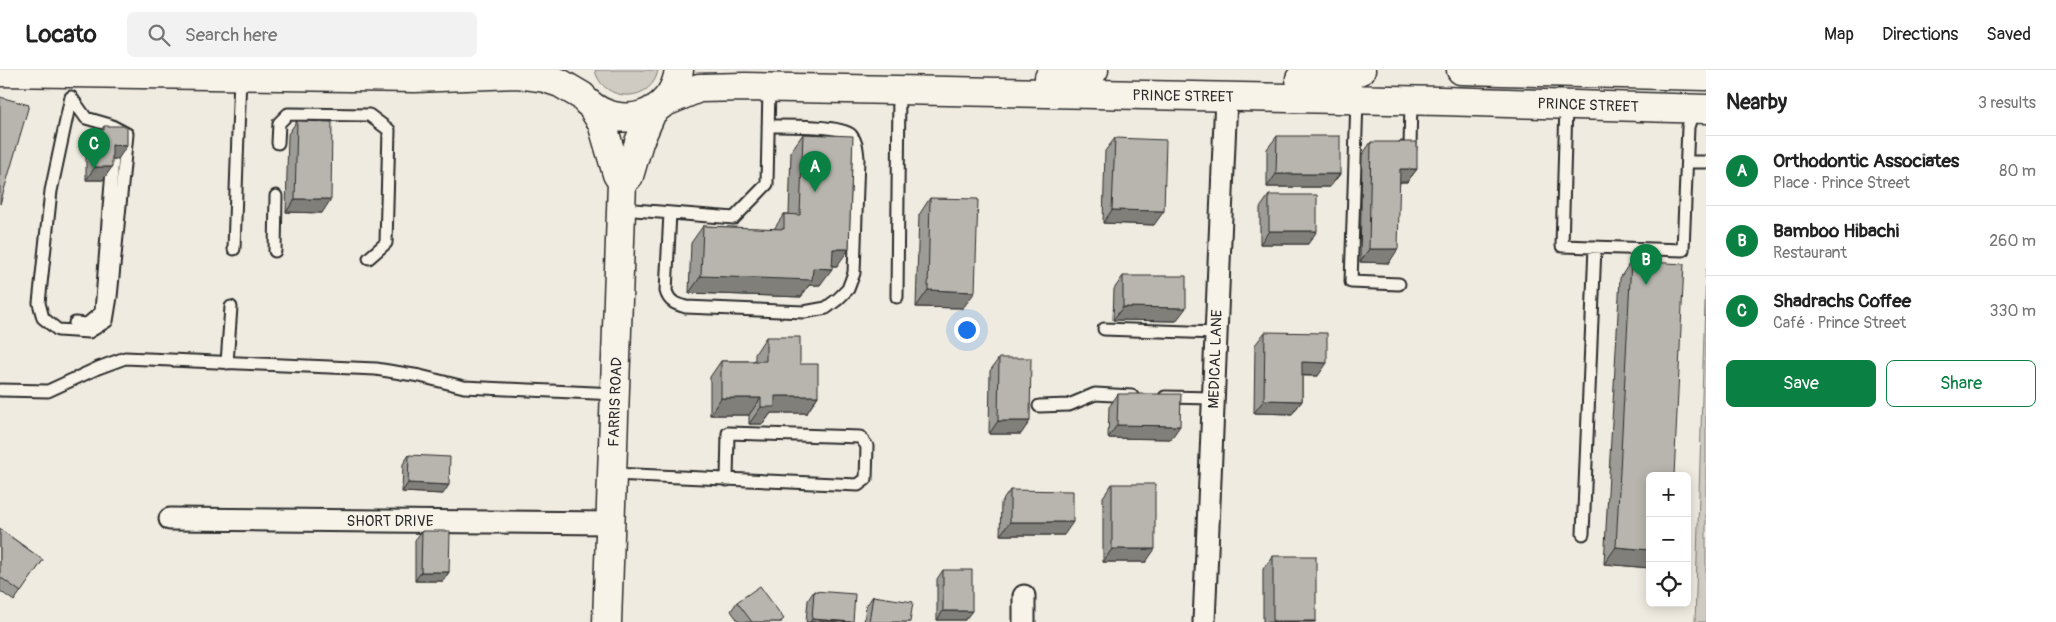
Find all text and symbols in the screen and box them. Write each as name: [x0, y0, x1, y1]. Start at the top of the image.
search box: [127, 12, 477, 57]
text: Locato: [25, 20, 97, 49]
icon: search: [145, 21, 173, 49]
text: Search here: [185, 23, 277, 47]
text: Map: [1824, 23, 1854, 46]
text: Directions: [1882, 23, 1958, 46]
text: Saved: [1986, 23, 2031, 46]
street label: PRINCE STREET: [1132, 86, 1234, 107]
text: Nearby: [1726, 89, 1787, 116]
text: 3 results: [1978, 93, 2036, 113]
street label: PRINCE STREET: [1537, 94, 1639, 117]
pin: C: [78, 128, 110, 169]
text: Orthodontic Associates: [1773, 149, 1959, 173]
pin: A: [799, 151, 831, 192]
text: A: [1737, 161, 1747, 181]
text: 80 m: [1999, 161, 2036, 181]
text: Place · Prince Street: [1773, 173, 1910, 193]
text: Bamboo Hibachi: [1773, 219, 1899, 243]
text: B: [1737, 231, 1747, 251]
text: 260 m: [1989, 231, 2036, 251]
text: Restaurant: [1773, 243, 1847, 263]
pin: B: [1630, 244, 1662, 285]
text: Shadrachs Coffee: [1773, 289, 1911, 313]
text: C: [1737, 301, 1747, 321]
text: 330 m: [1990, 301, 2036, 321]
street label: MEDICAL LANE: [1204, 309, 1227, 409]
text: Café · Prince Street: [1773, 313, 1906, 333]
your location: [954, 317, 980, 343]
street label: FARRIS ROAD: [604, 357, 627, 447]
button: Save: [1726, 360, 1876, 407]
button: Share: [1886, 360, 2036, 407]
map controls: [1646, 472, 1691, 607]
button: +: [1646, 472, 1691, 517]
street label: SHORT DRIVE: [346, 512, 434, 531]
button: −: [1646, 517, 1691, 562]
button: locate: [1646, 562, 1691, 607]

